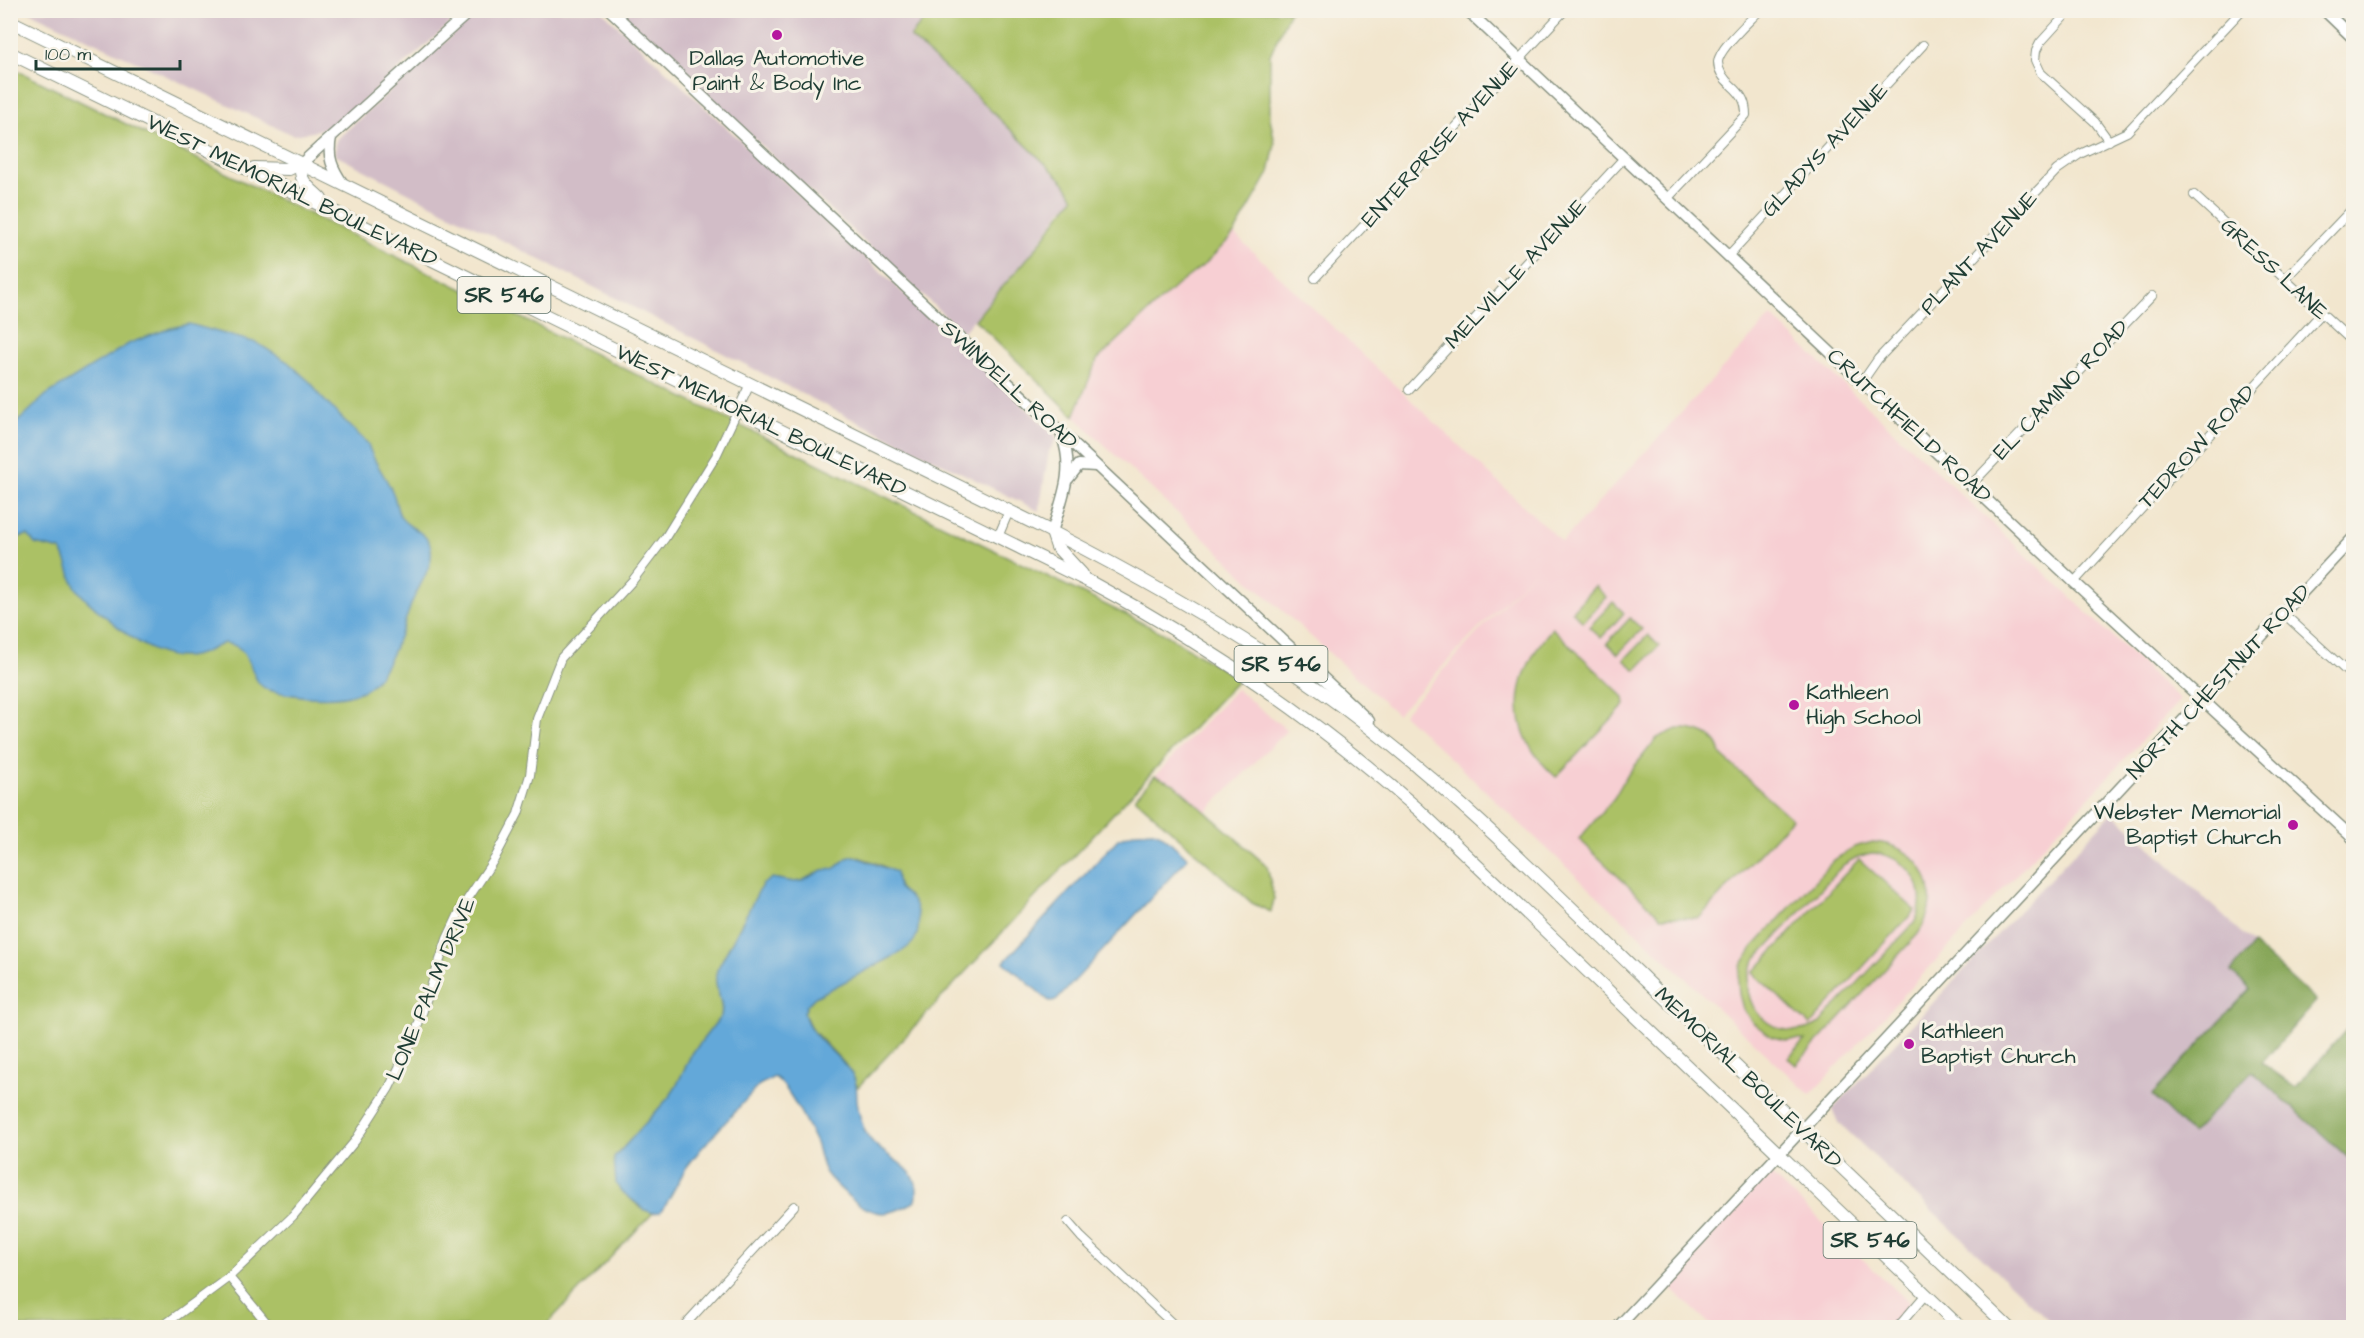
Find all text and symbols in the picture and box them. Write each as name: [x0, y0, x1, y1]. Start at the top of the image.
marker: Dallas Automotive Paint & Body Inc: [770, 28, 784, 42]
scale bar: [36, 33, 180, 71]
text: 100 m: [45, 42, 91, 67]
place label: Dallas Automotive Paint & Body Inc: [690, 43, 865, 100]
street label: ENTERPRISE AVENUE: [1354, 54, 1526, 234]
street label: GLADYS AVENUE: [1754, 76, 1896, 224]
street label: WEST MEMORIAL BOULEVARD: [141, 107, 443, 275]
street label: PLANT AVENUE: [1913, 184, 2045, 322]
street label: MELVILLE AVENUE: [1438, 192, 1594, 356]
street label: GRESS LANE: [2213, 211, 2335, 327]
road number: SR 546: [458, 277, 550, 313]
street label: SWINDELL ROAD: [934, 313, 1084, 457]
street label: EL CAMINO ROAD: [1986, 313, 2136, 467]
street label: WEST MEMORIAL BOULEVARD: [610, 337, 912, 505]
street label: CRUTCHFIELD ROAD: [1820, 341, 1998, 511]
street label: TEDROW ROAD: [2131, 378, 2263, 516]
street label: NORTH CHESTNUT ROAD: [2120, 577, 2318, 787]
road number: SR 546: [1234, 646, 1328, 682]
place label: Kathleen High School: [1806, 677, 1921, 734]
marker: Kathleen High School: [1787, 698, 1801, 712]
place label: Webster Memorial Baptist Church: [2094, 797, 2281, 853]
marker: Webster Memorial Baptist Church: [2286, 818, 2300, 832]
street label: LONE PALM DRIVE: [378, 893, 484, 1085]
street label: MEMORIAL BOULEVARD: [1647, 980, 1849, 1176]
place label: Kathleen Baptist Church: [1921, 1016, 2076, 1072]
marker: Kathleen Baptist Church: [1902, 1037, 1916, 1051]
road number: SR 546: [1824, 1222, 1916, 1258]

